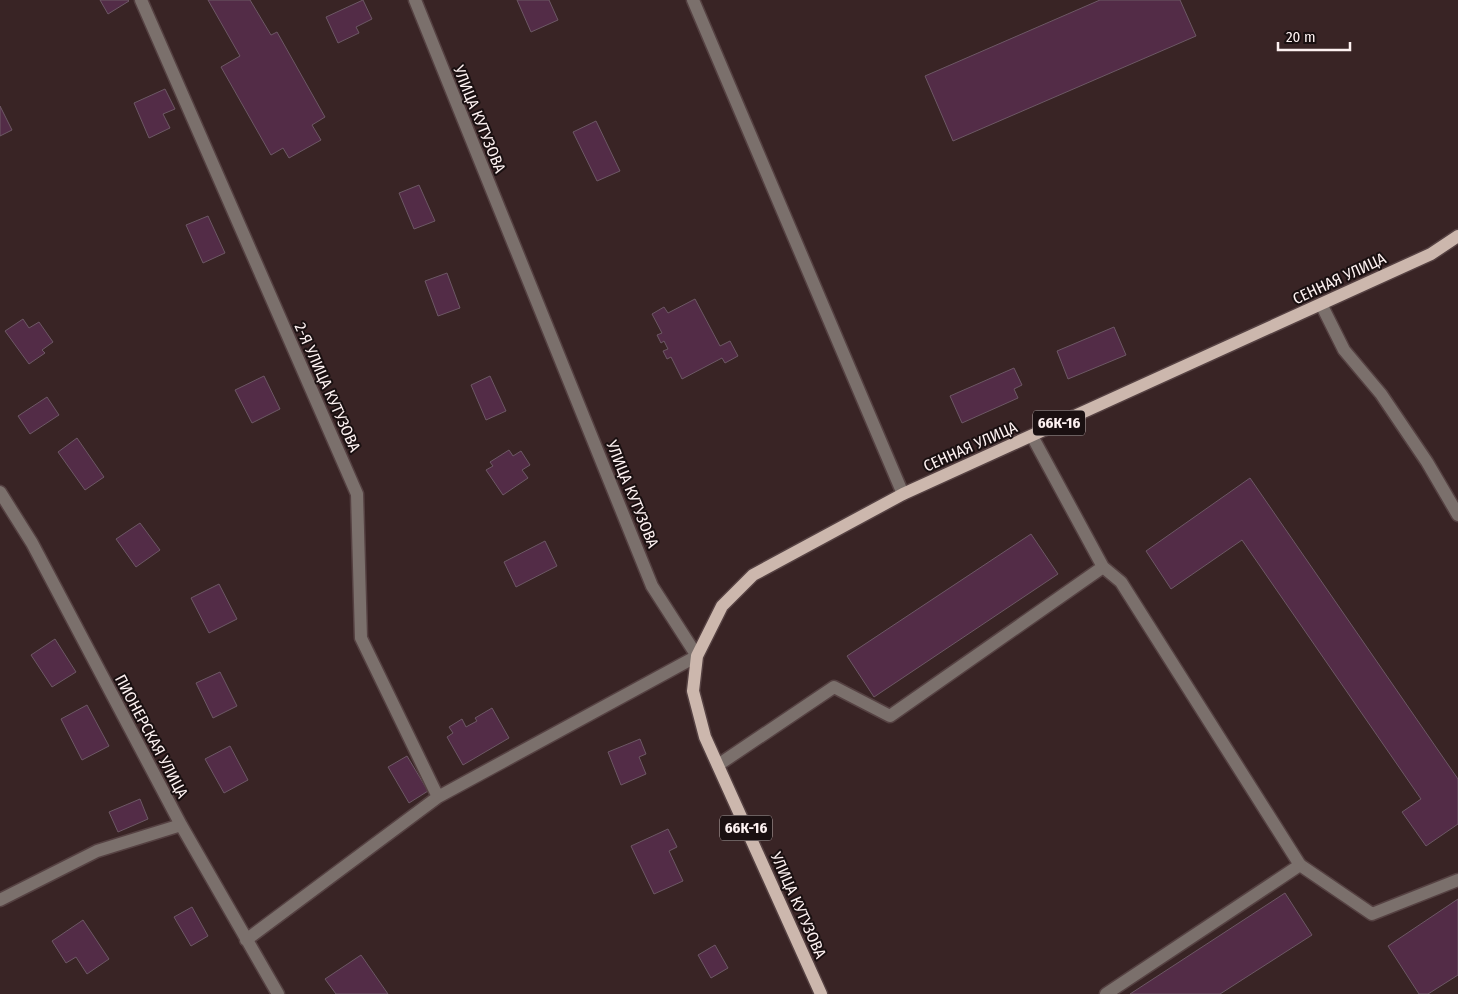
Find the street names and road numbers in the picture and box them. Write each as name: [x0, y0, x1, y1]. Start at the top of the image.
street label: УЛИЦА КУТУЗОВА: [449, 62, 510, 176]
street label: СЕННАЯ УЛИЦА: [1290, 248, 1389, 308]
street label: 2-Я УЛИЦА КУТУЗОВА: [291, 320, 365, 455]
road number: 66К-16: [1033, 410, 1085, 436]
street label: СЕННАЯ УЛИЦА: [920, 417, 1021, 476]
street label: УЛИЦА КУТУЗОВА: [602, 437, 663, 551]
street label: ПИОНЕРСКАЯ УЛИЦА: [111, 671, 192, 802]
road number: 66К-16: [720, 816, 772, 840]
street label: УЛИЦА КУТУЗОВА: [766, 848, 831, 962]

